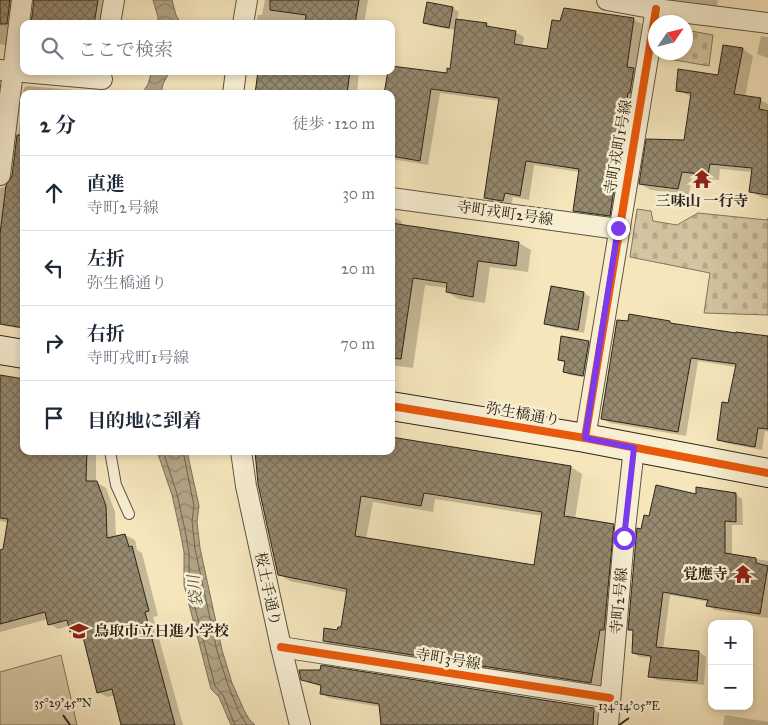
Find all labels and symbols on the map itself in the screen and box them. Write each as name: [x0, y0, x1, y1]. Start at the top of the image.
north arrow: [648, 15, 693, 60]
street label: 寺町戎町1号線: [601, 98, 635, 196]
temple icon: 三味山 一行寺: [691, 168, 713, 190]
place label: 三味山 一行寺: [655, 192, 749, 210]
street label: 寺町戎町2号線: [456, 197, 554, 229]
route end: [607, 217, 630, 240]
street label: 弥生橋通り: [484, 399, 562, 429]
route start: [613, 527, 636, 550]
street label: 桜土手通り: [251, 550, 285, 628]
temple icon: 覚應寺: [732, 563, 754, 585]
place label: 覚應寺: [683, 565, 728, 583]
street label: 寺町2号線: [607, 567, 631, 635]
water label: 袋川: [184, 572, 206, 608]
school or university icon: 鳥取市立日進小学校: [68, 620, 90, 642]
place label: 鳥取市立日進小学校: [94, 622, 229, 640]
street label: 寺町3号線: [414, 645, 482, 673]
text: 35°29'45"N: [34, 696, 92, 710]
text: 134°14'05"E: [598, 699, 660, 713]

